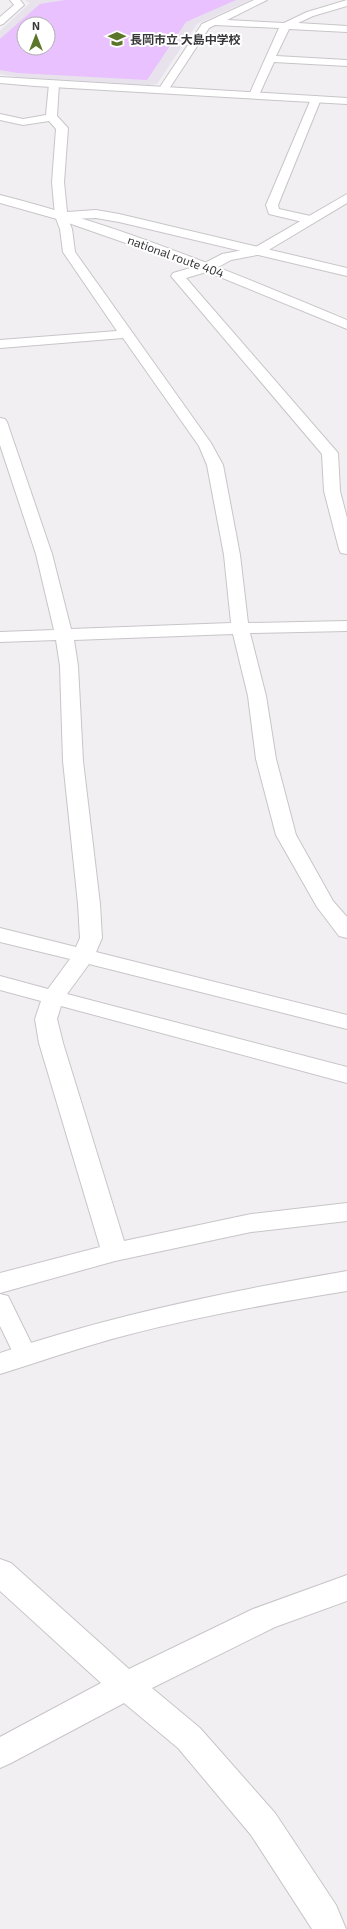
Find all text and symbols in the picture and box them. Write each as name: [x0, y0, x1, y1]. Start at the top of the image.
north arrow: [16, 16, 56, 56]
text: N: [32, 19, 40, 32]
school or university icon: 長岡市立 大島中学校: [107, 29, 127, 49]
place label: 長岡市立 大島中学校: [130, 32, 241, 46]
street label: national route 404: [126, 232, 226, 280]

